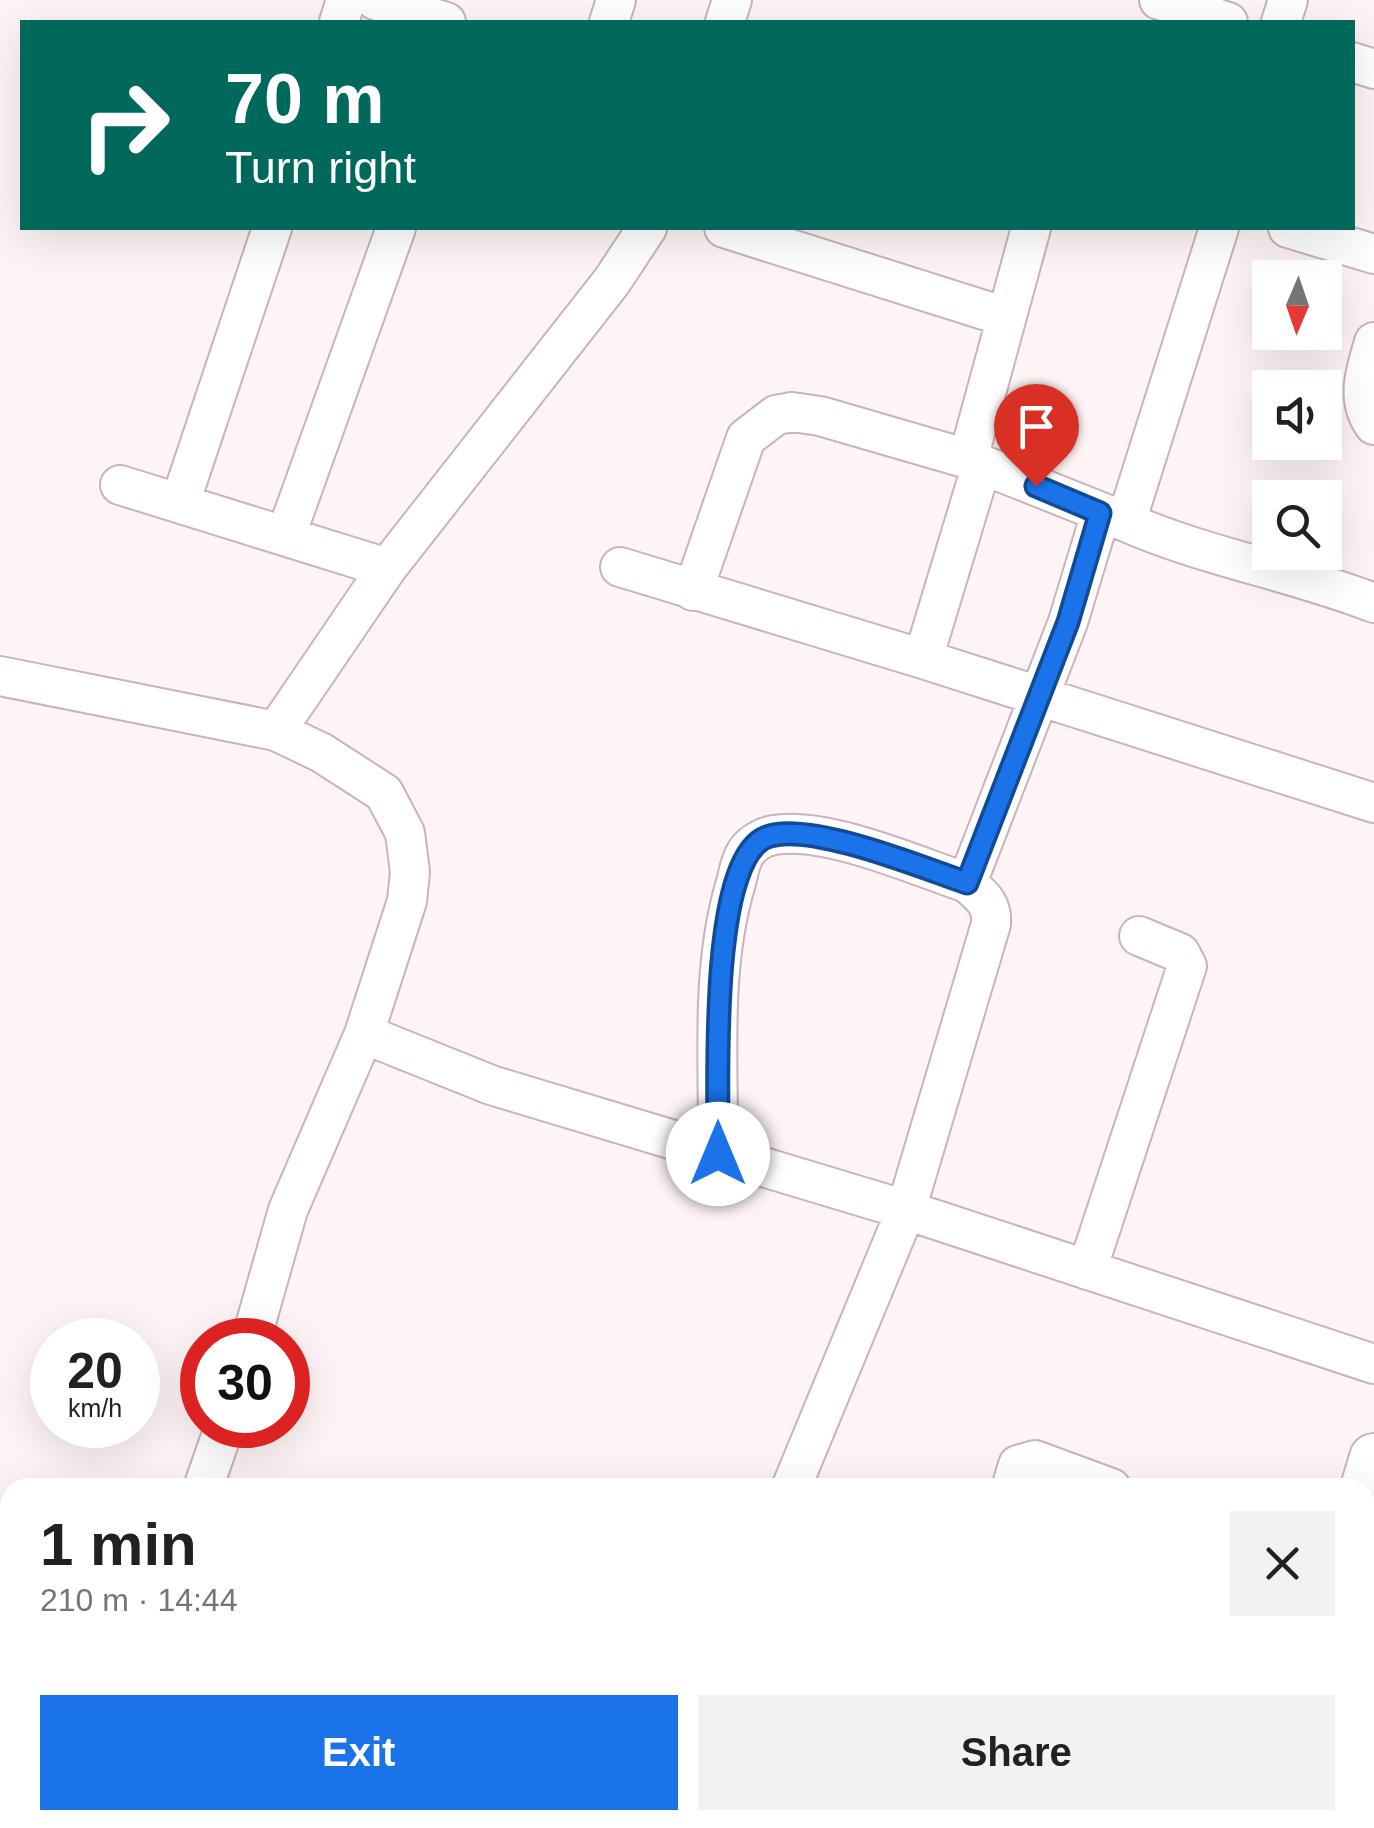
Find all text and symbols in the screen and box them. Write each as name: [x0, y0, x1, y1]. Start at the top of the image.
icon: right: [60, 60, 190, 190]
text: 70 m: [225, 60, 385, 138]
text: Turn right: [225, 142, 416, 193]
north arrow: [1252, 260, 1342, 350]
map controls: [1252, 260, 1342, 570]
button: sound: [1252, 370, 1342, 460]
pin: [994, 384, 1079, 487]
icon: arrive: [1009, 399, 1064, 454]
button: search: [1252, 480, 1342, 570]
position arrow: [666, 1102, 770, 1206]
speed limit sign: 30: [180, 1318, 310, 1448]
text: 20: [67, 1343, 123, 1399]
text: km/h: [68, 1394, 122, 1422]
text: 1 min: [40, 1511, 197, 1578]
button: close: [1230, 1511, 1335, 1616]
text: 210 m · 14:44: [40, 1582, 237, 1618]
button: Exit: [40, 1695, 678, 1810]
button: Share: [698, 1695, 1335, 1810]

